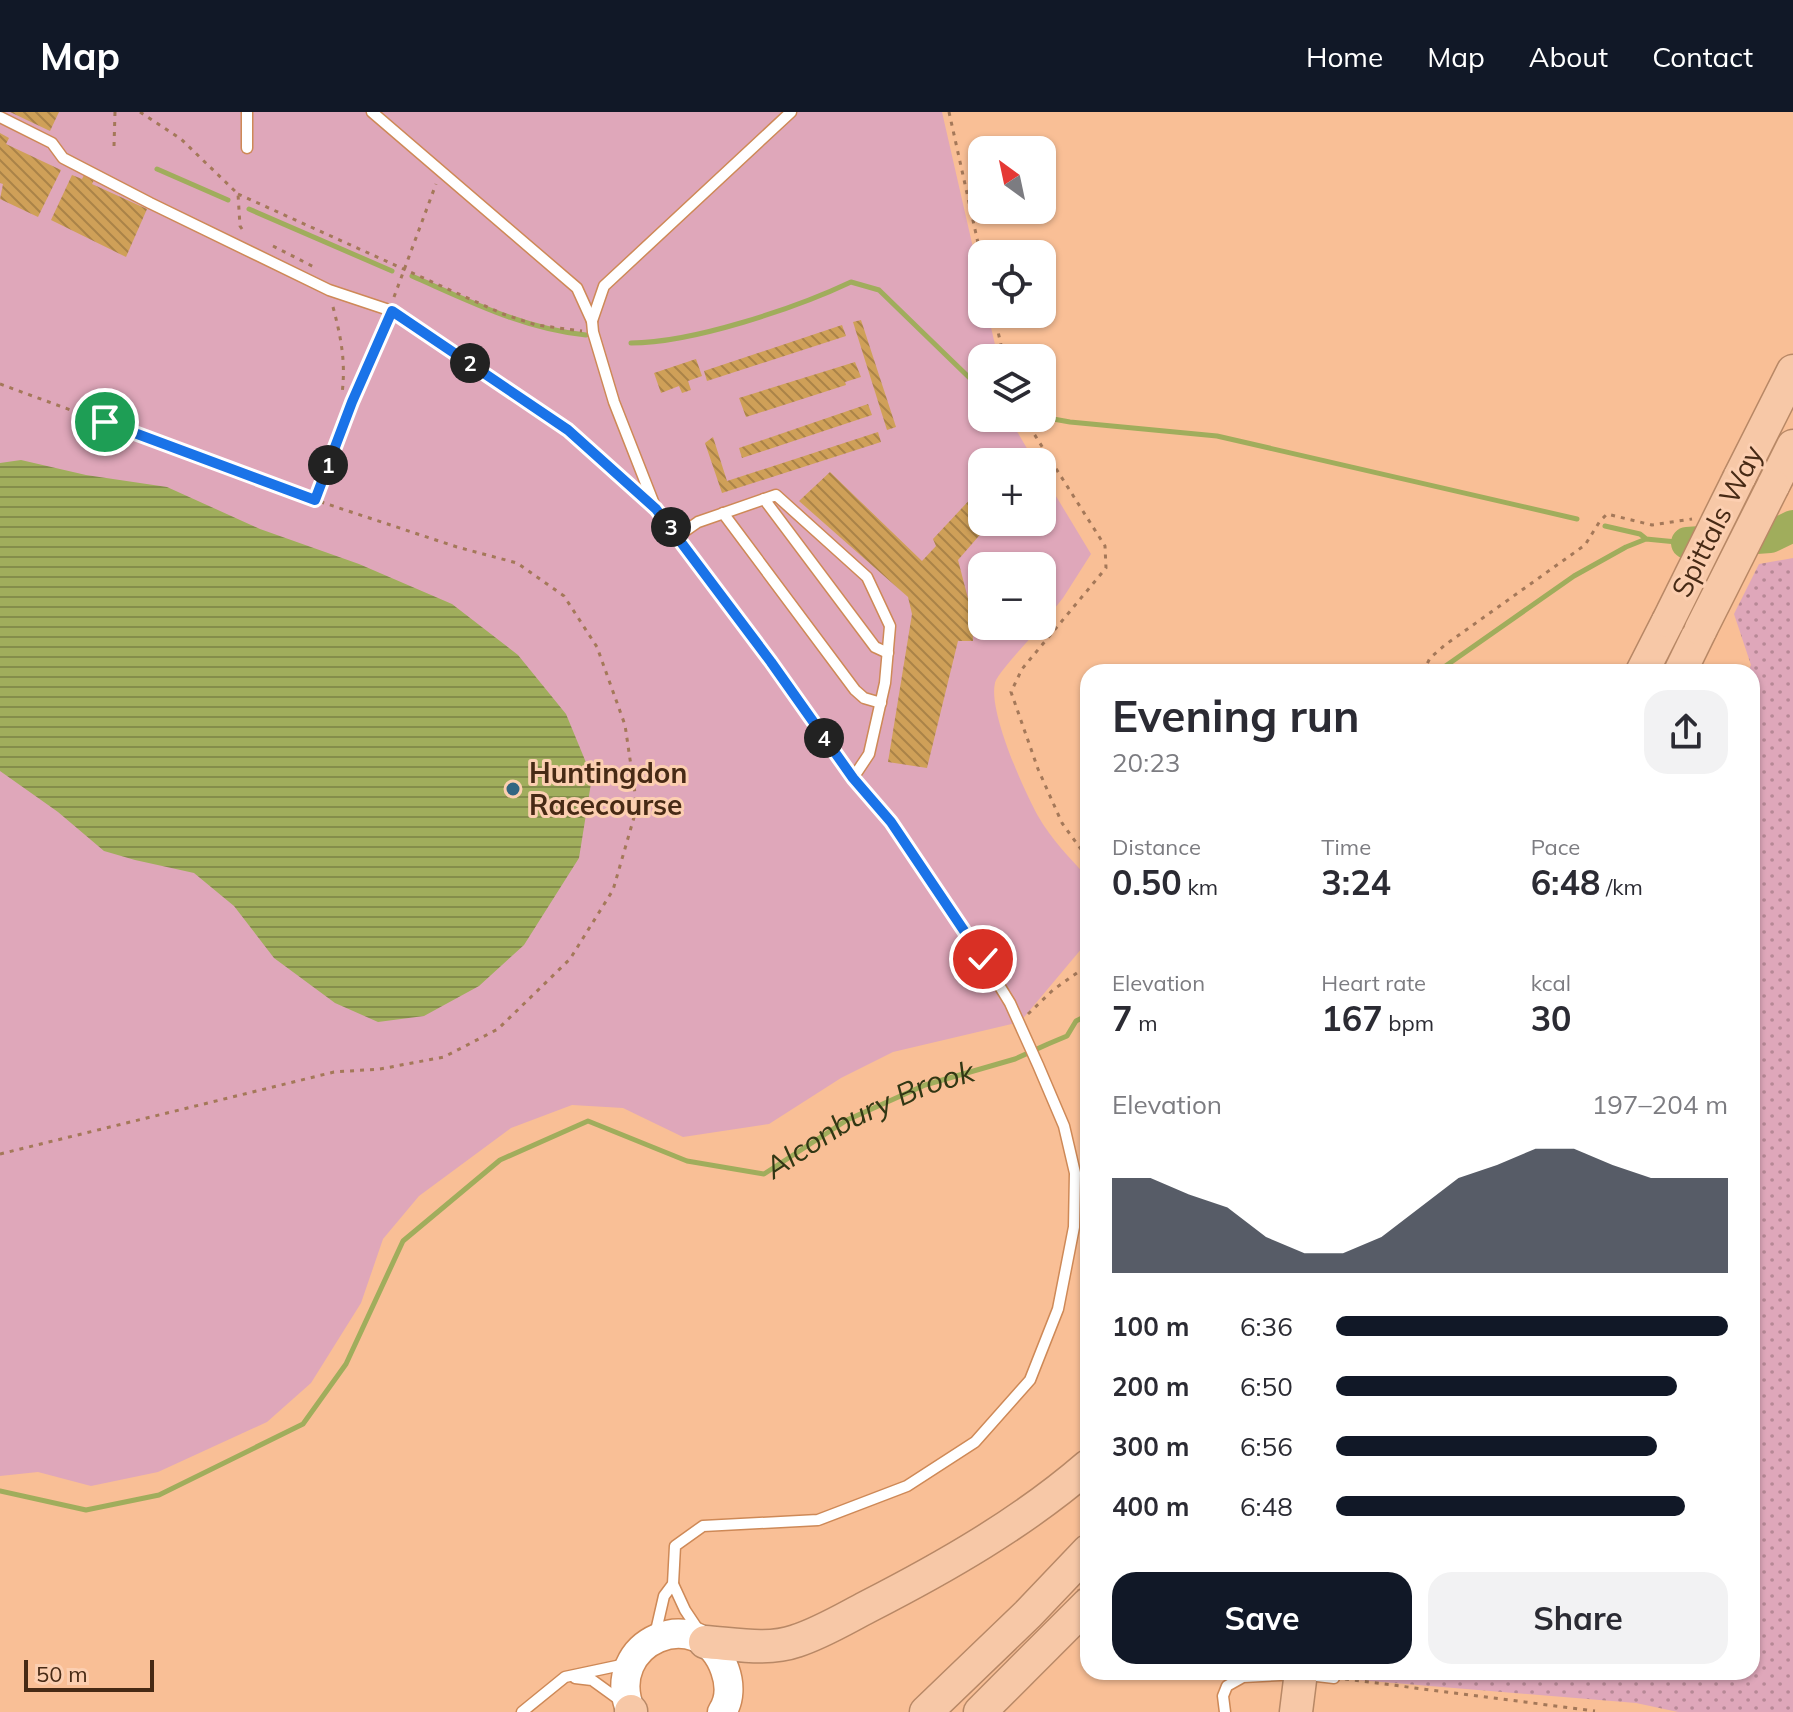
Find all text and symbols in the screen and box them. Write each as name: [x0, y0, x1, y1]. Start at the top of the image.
text: Map: [40, 32, 120, 80]
text: Home: [1306, 39, 1383, 74]
text: Map: [1427, 39, 1485, 74]
text: About: [1529, 39, 1608, 74]
text: Contact: [1652, 39, 1753, 74]
north arrow: [968, 136, 1056, 224]
map controls: [968, 136, 1056, 640]
button: locate: [968, 240, 1056, 328]
pin: 2: [450, 343, 490, 383]
button: layers: [968, 344, 1056, 432]
text: 2: [463, 349, 477, 377]
pin: [71, 388, 139, 456]
icon: arrive: [83, 400, 127, 444]
street label: Spittals Way: [1663, 439, 1770, 603]
pin: 1: [308, 445, 348, 485]
button: +: [968, 448, 1056, 536]
text: 1: [321, 451, 335, 479]
pin: 3: [651, 507, 691, 547]
text: 3: [664, 513, 678, 541]
button: −: [968, 552, 1056, 640]
text: Evening run: [1112, 688, 1359, 743]
button: share: [1644, 690, 1728, 774]
pin: 4: [804, 718, 844, 758]
text: 4: [817, 724, 831, 752]
text: 20:23: [1112, 746, 1180, 779]
place label: Huntingdon Racecourse: [529, 755, 687, 822]
marker: Huntingdon Racecourse: [504, 780, 522, 798]
text: Distance: [1112, 833, 1201, 861]
text: Time: [1321, 833, 1371, 861]
text: Pace: [1531, 833, 1580, 861]
text: 0.50: [1112, 861, 1182, 904]
text: 3:24: [1321, 861, 1391, 904]
text: 6:48: [1531, 861, 1600, 904]
text: km: [1182, 873, 1218, 901]
text: /km: [1600, 873, 1643, 901]
pin: [949, 925, 1017, 993]
icon: check: [961, 937, 1005, 981]
text: Elevation: [1112, 969, 1205, 997]
text: Heart rate: [1321, 969, 1426, 997]
text: kcal: [1531, 969, 1571, 997]
text: 7: [1112, 997, 1132, 1040]
text: 167: [1321, 997, 1383, 1040]
text: 30: [1531, 997, 1571, 1040]
text: m: [1132, 1009, 1157, 1037]
text: bpm: [1383, 1009, 1434, 1037]
water label: Alconbury Brook: [756, 1051, 980, 1187]
text: Elevation: [1112, 1088, 1222, 1121]
text: 197–204 m: [1592, 1088, 1728, 1121]
text: 100 m: [1112, 1310, 1189, 1343]
text: 6:36: [1240, 1310, 1293, 1343]
text: 200 m: [1112, 1370, 1189, 1403]
text: 6:50: [1240, 1370, 1293, 1403]
text: 300 m: [1112, 1430, 1189, 1463]
text: 6:56: [1240, 1430, 1293, 1463]
text: 400 m: [1112, 1490, 1189, 1523]
text: 6:48: [1240, 1490, 1293, 1523]
button: Save: [1112, 1572, 1412, 1664]
button: Share: [1428, 1572, 1728, 1664]
scale bar: [24, 1656, 154, 1692]
text: 50 m: [36, 1660, 87, 1688]

